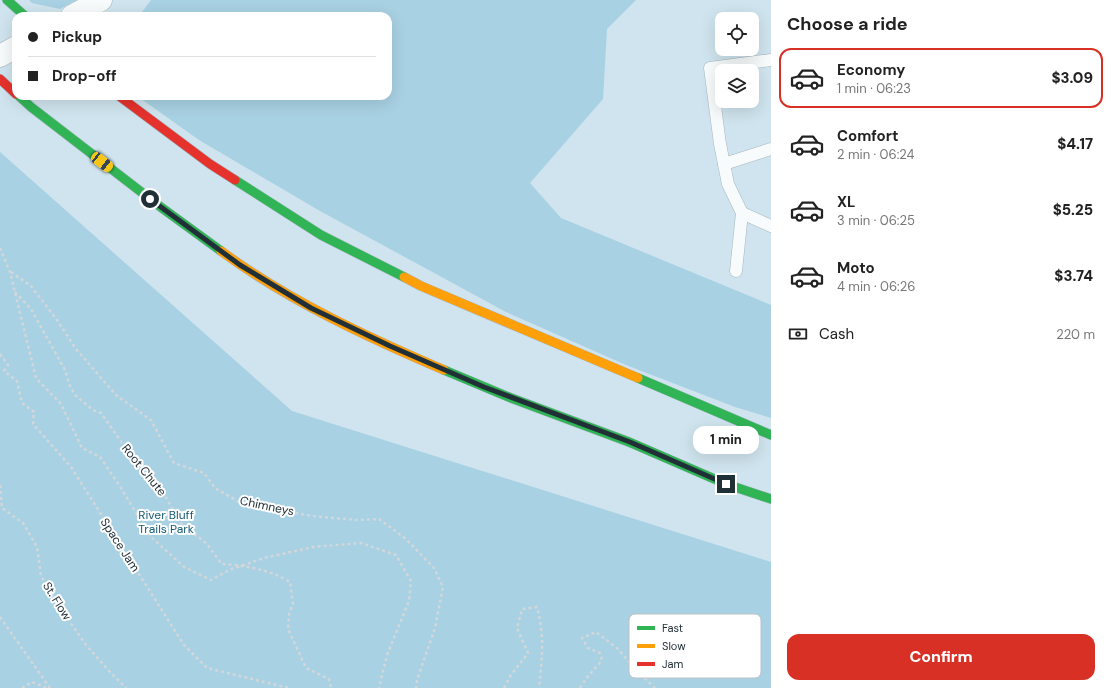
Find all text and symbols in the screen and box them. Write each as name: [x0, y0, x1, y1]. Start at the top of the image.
map controls: [715, 12, 759, 108]
button: locate: [715, 12, 759, 56]
text: Choose a ride: [787, 12, 908, 36]
text: Pickup: [52, 27, 102, 47]
icon: car: [789, 60, 825, 96]
text: Economy: [837, 60, 905, 80]
button: layers: [715, 64, 759, 108]
text: Drop-off: [52, 66, 117, 86]
text: $3.09: [1051, 68, 1093, 88]
text: 1 min · 06:23: [837, 80, 911, 97]
icon: car: [789, 126, 825, 162]
text: Comfort: [837, 126, 898, 146]
text: $4.17: [1057, 134, 1093, 154]
text: 2 min · 06:24: [837, 146, 914, 163]
car: [89, 150, 115, 174]
route start: [141, 190, 159, 208]
icon: car: [789, 192, 825, 228]
text: XL: [837, 192, 855, 212]
text: $5.25: [1053, 200, 1093, 220]
text: 3 min · 06:25: [837, 212, 915, 229]
icon: car: [789, 258, 825, 294]
text: Moto: [837, 258, 875, 278]
text: $3.74: [1054, 266, 1093, 286]
text: 4 min · 06:26: [837, 278, 915, 295]
icon: cash: [787, 323, 809, 345]
text: Cash: [819, 324, 854, 344]
text: 220 m: [1056, 326, 1095, 343]
callout: 1 min: [693, 426, 759, 454]
text: 1 min: [710, 431, 742, 448]
street label: Root Chute: [118, 441, 170, 499]
route end: [717, 475, 735, 493]
street label: Chimneys: [238, 492, 296, 520]
park label: River Bluff Trails Park: [138, 507, 194, 537]
street label: Space Jam: [97, 515, 143, 575]
street label: St. Flow: [39, 579, 75, 623]
legend: [629, 614, 761, 678]
text: Fast: [662, 621, 683, 635]
button: Confirm: [787, 634, 1095, 680]
text: Slow: [662, 639, 686, 653]
text: Jam: [662, 657, 683, 671]

